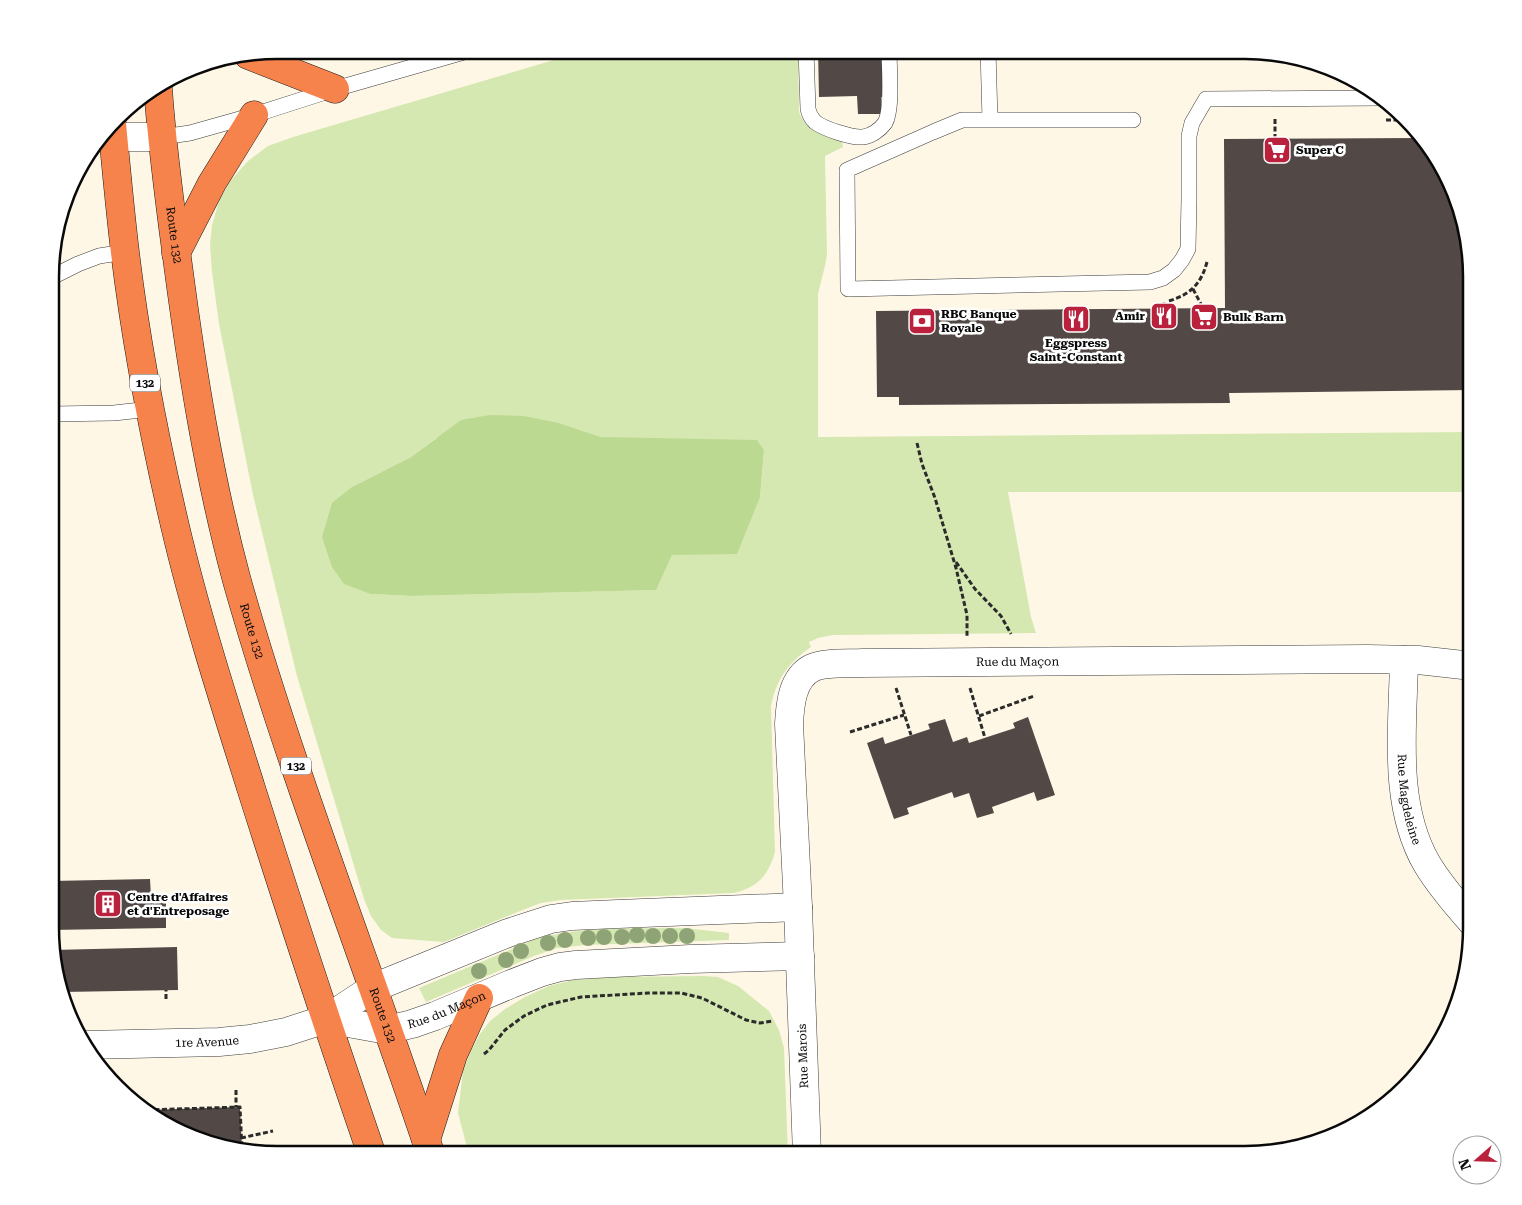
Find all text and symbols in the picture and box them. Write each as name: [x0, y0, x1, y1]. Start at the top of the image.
supermarket icon: Super C: [1262, 135, 1292, 165]
place label: Super C: [1296, 143, 1344, 157]
street label: Route 132: [163, 206, 185, 265]
restaurant icon: Amir: [1149, 301, 1179, 331]
supermarket icon: Bulk Barn: [1189, 302, 1219, 332]
restaurant icon: Eggspress Saint-Constant: [1061, 304, 1091, 334]
bank icon: RBC Banque Royale: [907, 306, 937, 336]
place label: RBC Banque Royale: [941, 307, 1017, 335]
place label: Amir: [1115, 309, 1146, 323]
place label: Bulk Barn: [1223, 310, 1284, 324]
place label: Eggspress Saint-Constant: [1030, 336, 1122, 364]
road number: 132: [130, 374, 160, 392]
street label: Route 132: [237, 602, 267, 661]
street label: Rue du Maçon: [976, 654, 1059, 669]
street label: Rue Magdeleine: [1395, 754, 1424, 847]
road number: 132: [281, 758, 311, 774]
building icon: Centre d'Affaires et d'Entreposage: [93, 889, 123, 919]
place label: Centre d'Affaires et d'Entreposage: [127, 890, 229, 918]
street label: Route 132: [367, 986, 399, 1045]
street label: Rue du Maçon: [406, 988, 488, 1032]
street label: Rue Marois: [795, 1023, 811, 1089]
street label: 1re Avenue: [175, 1033, 240, 1050]
north arrow: [1452, 1135, 1502, 1185]
text: N: [1455, 1156, 1474, 1172]

